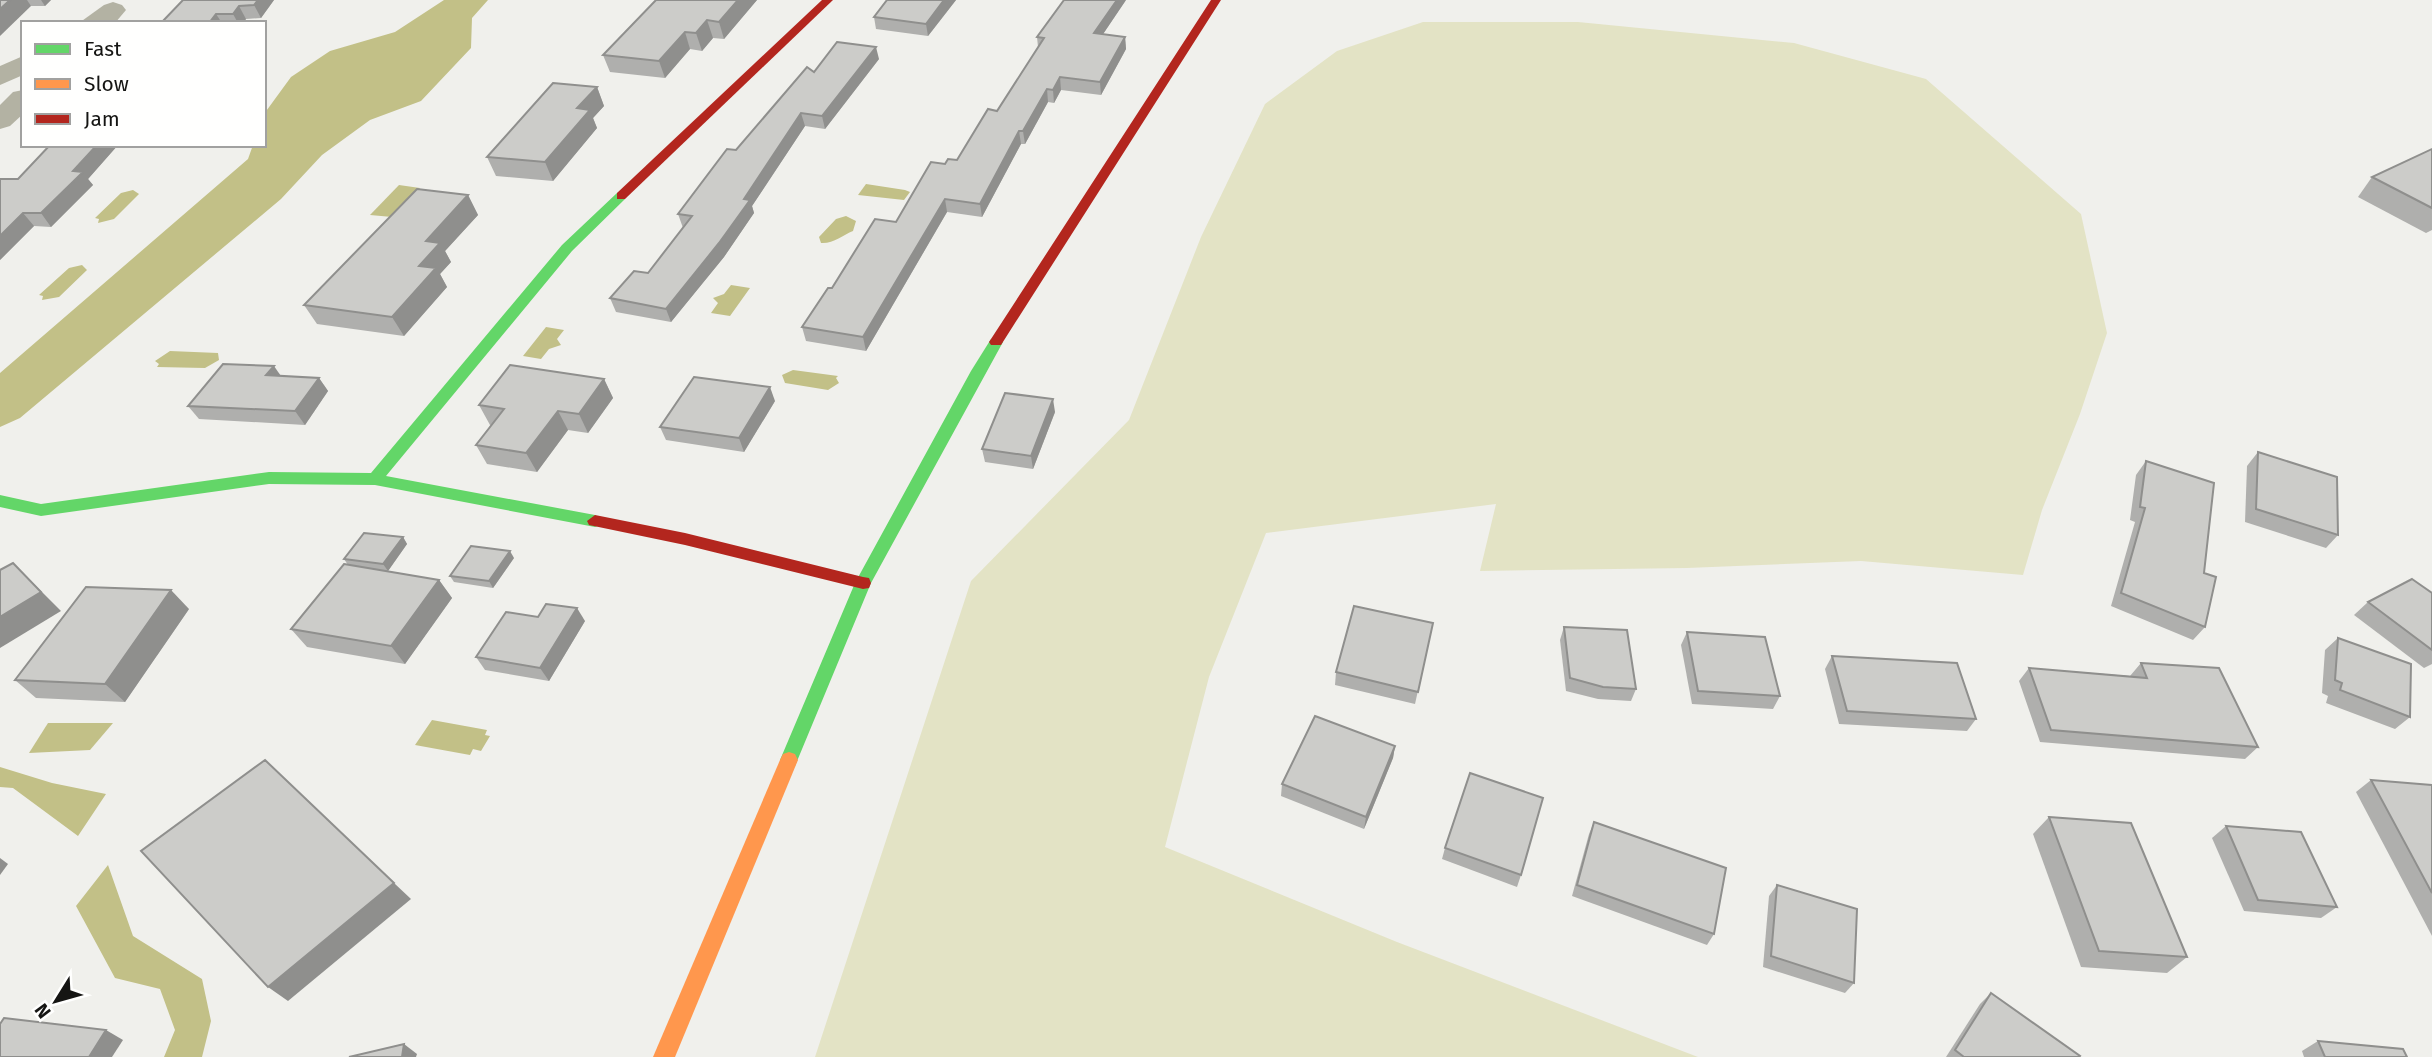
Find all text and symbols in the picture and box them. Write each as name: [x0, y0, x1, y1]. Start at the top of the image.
legend: [21, 21, 266, 147]
text: Fast: [84, 36, 122, 62]
text: Slow: [84, 71, 129, 97]
text: Jam: [84, 106, 120, 132]
north arrow: [21, 966, 91, 1036]
text: N: [30, 999, 56, 1023]

